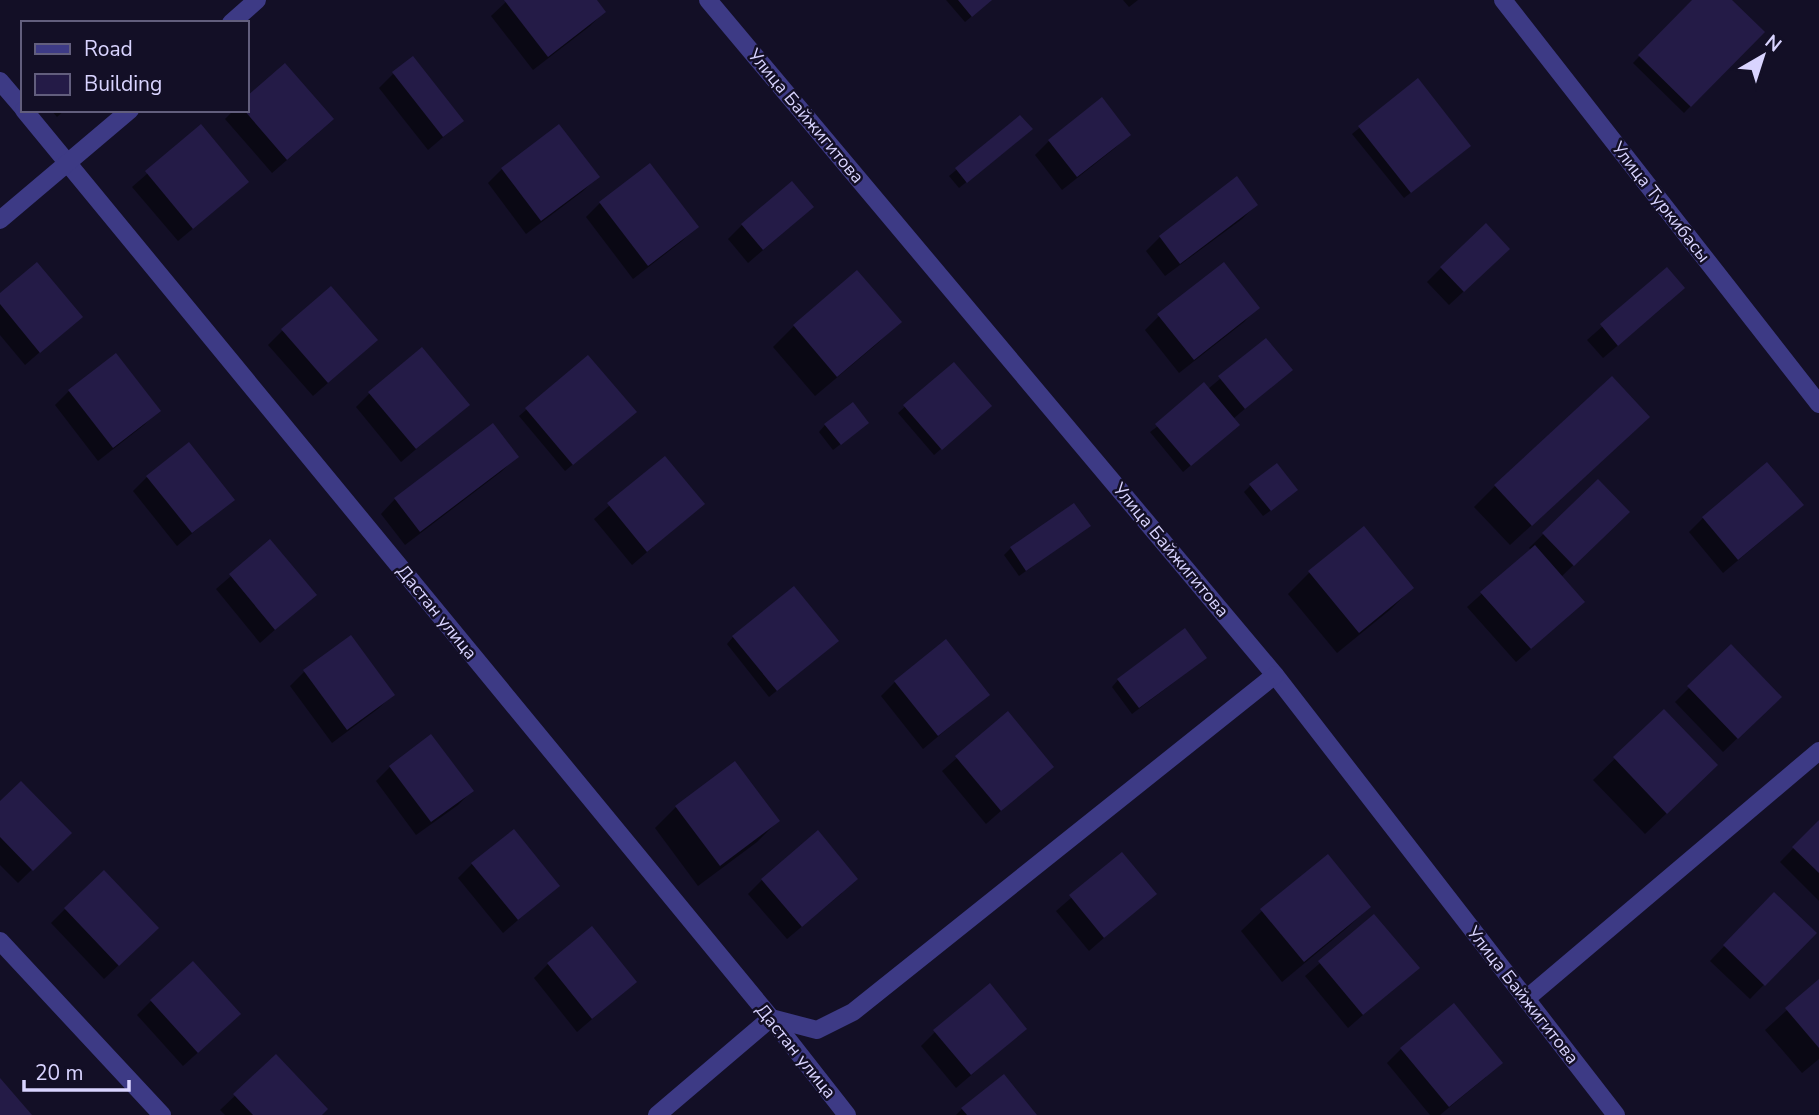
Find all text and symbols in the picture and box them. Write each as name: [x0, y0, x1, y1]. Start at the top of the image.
legend: [21, 21, 248, 112]
north arrow: [1728, 21, 1798, 91]
text: N: [1759, 29, 1787, 58]
text: Road: [84, 35, 133, 63]
street label: Улица Байжигитова: [742, 43, 869, 188]
text: Building: [84, 70, 162, 98]
street label: Улица Туркибасы: [1606, 136, 1716, 267]
street label: Улица Байжигитова: [1107, 477, 1234, 622]
street label: Дастан улица: [391, 560, 483, 664]
street label: Улица Байжигитова: [1461, 920, 1584, 1069]
street label: Дастан улица: [750, 999, 842, 1103]
scale bar: [24, 1048, 130, 1092]
text: 20 m: [35, 1059, 84, 1087]

